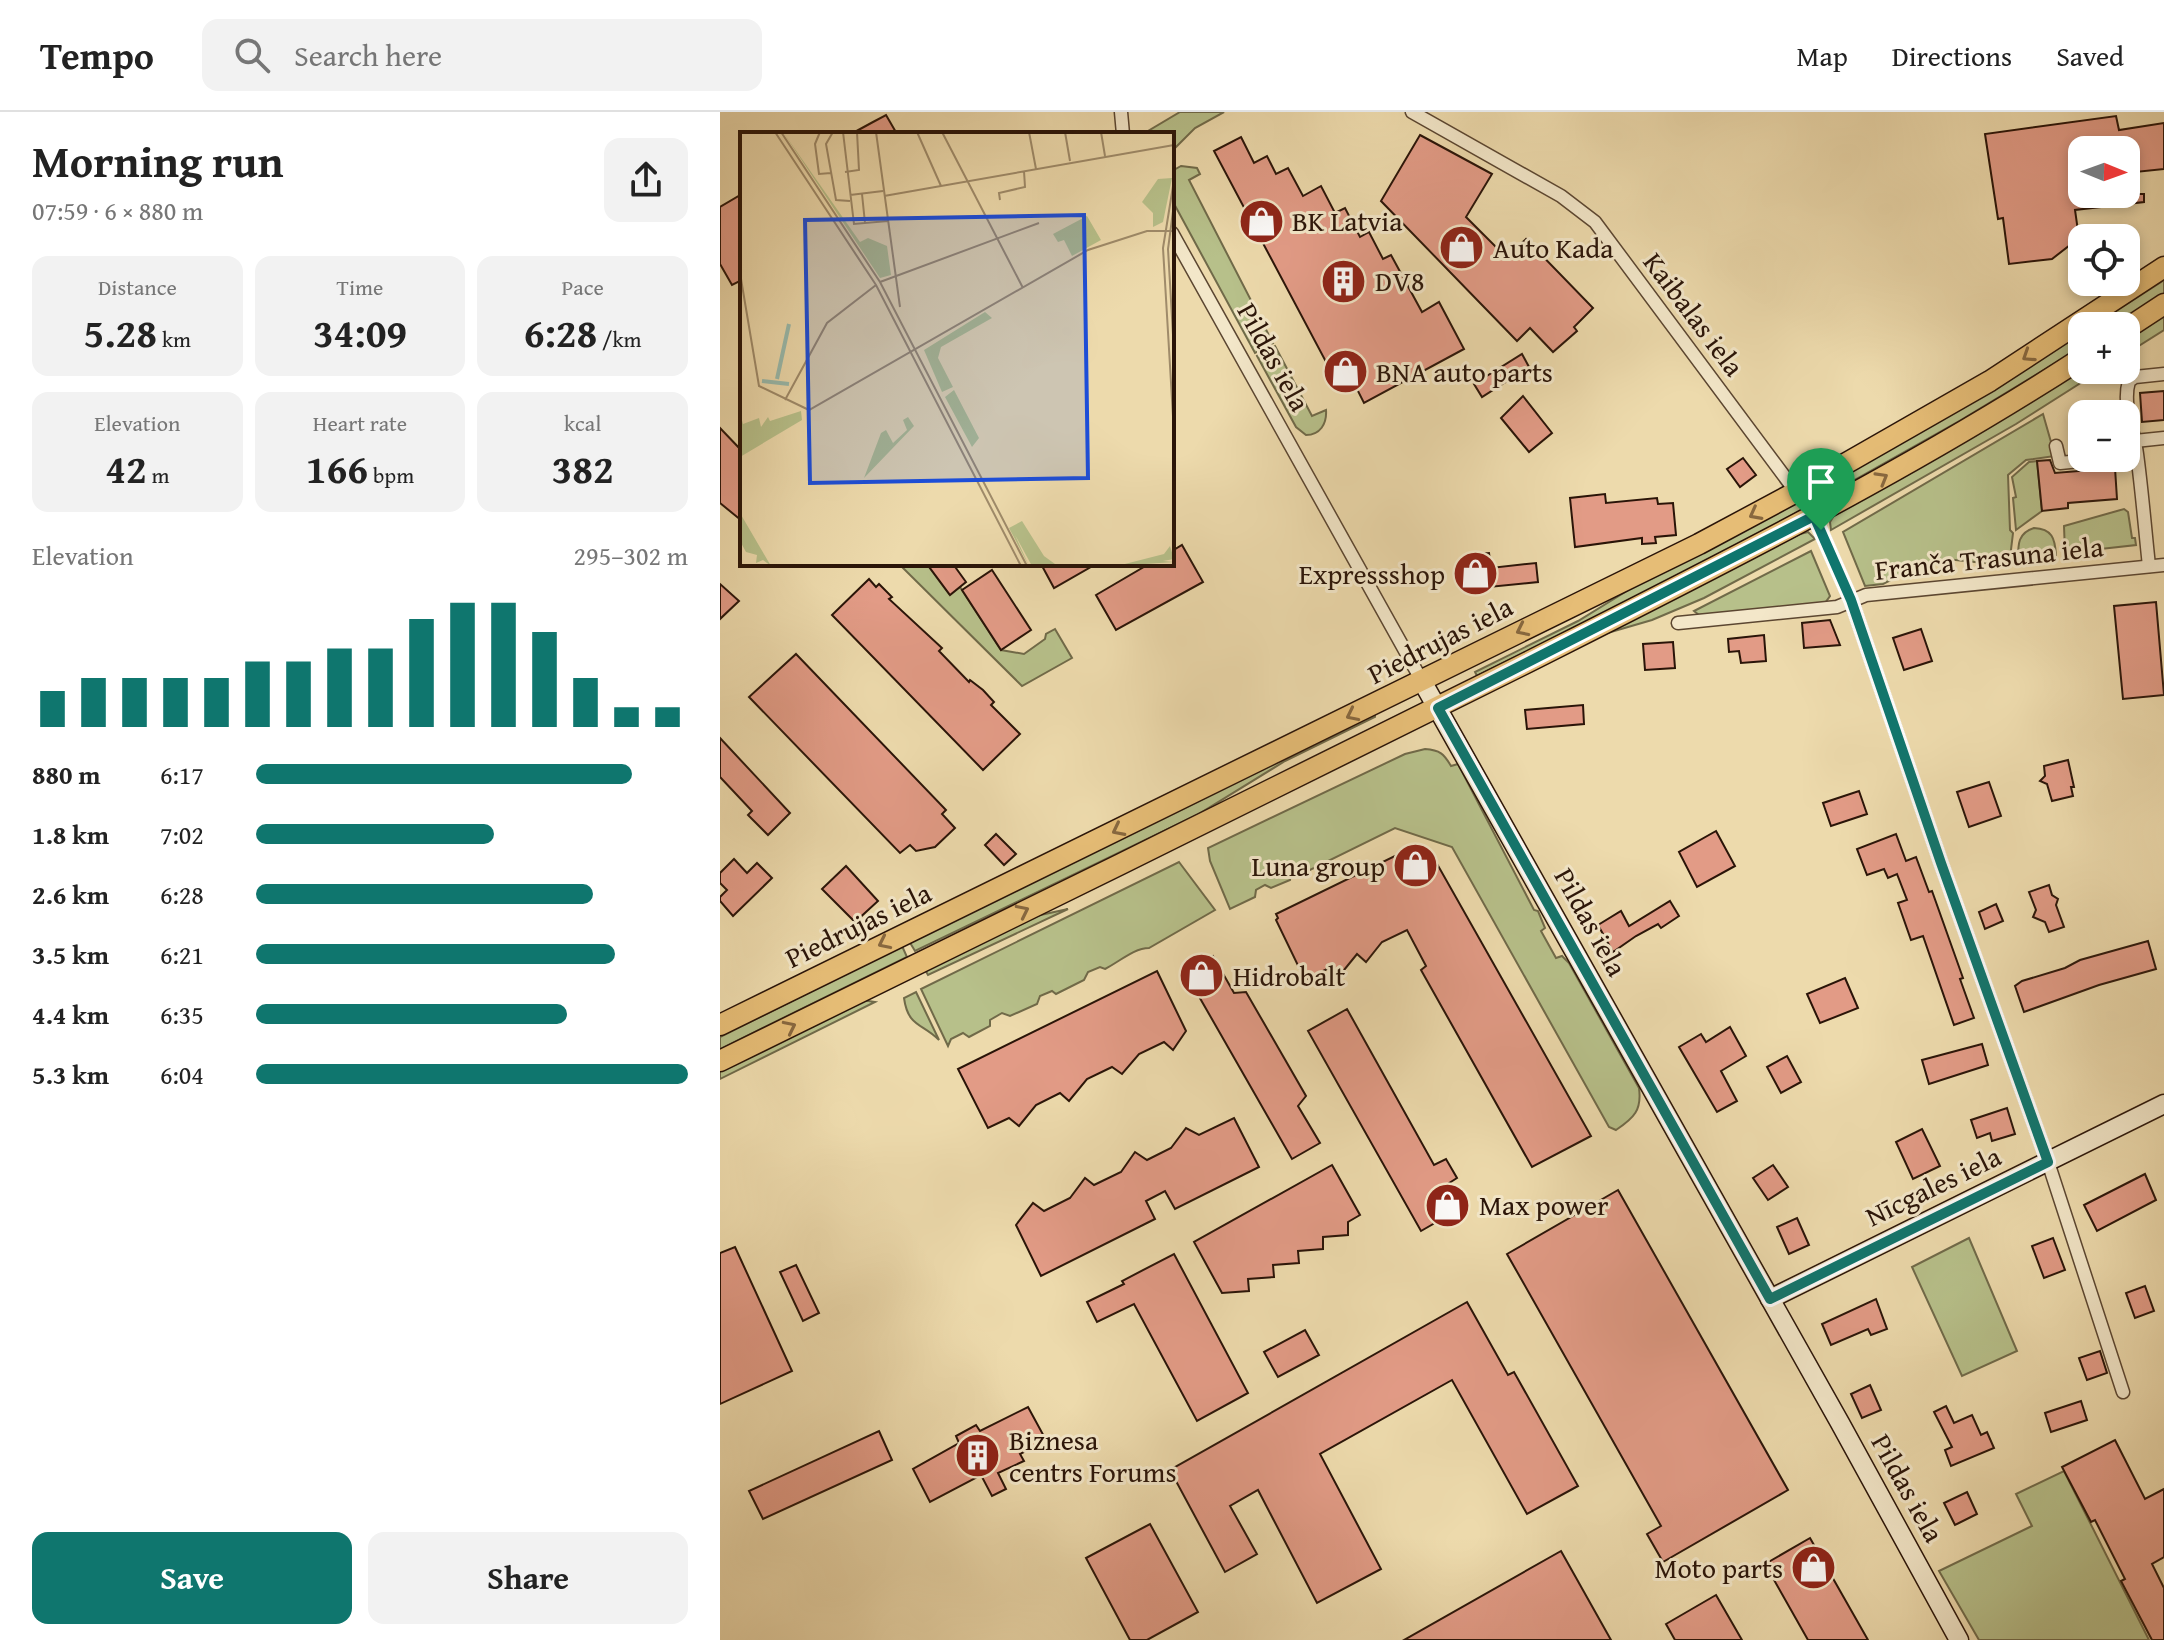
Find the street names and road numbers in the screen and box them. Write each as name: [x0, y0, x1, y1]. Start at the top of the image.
street label: Kaibalas iela: [1634, 243, 1755, 385]
street label: Pildas iela: [1228, 295, 1321, 419]
street label: Franča Trasuna iela: [1873, 525, 2106, 590]
street label: Piedrujas iela: [1360, 585, 1520, 694]
street label: Pildas iela: [1545, 860, 1638, 984]
street label: Piedrujas iela: [778, 871, 938, 978]
street label: Nīcgales iela: [1858, 1135, 2008, 1236]
street label: Pildas iela: [1862, 1426, 1955, 1550]

